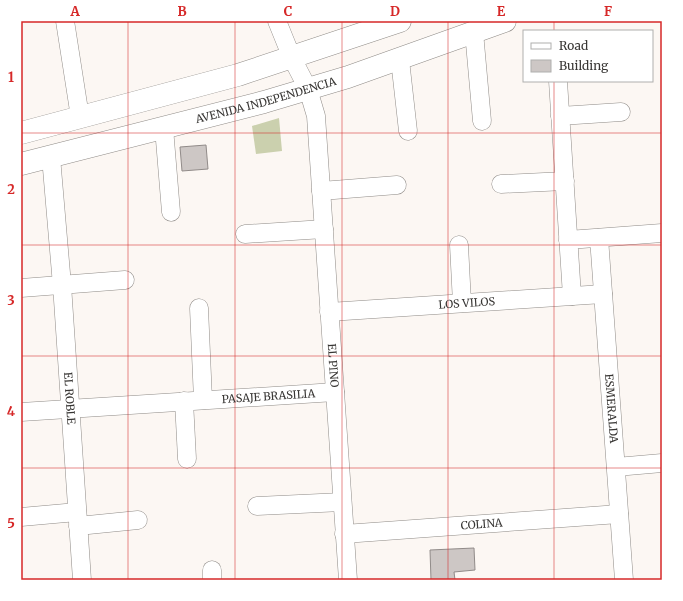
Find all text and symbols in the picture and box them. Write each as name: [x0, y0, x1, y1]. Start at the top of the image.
text: A: [69, 3, 80, 20]
text: B: [177, 3, 187, 20]
text: C: [284, 3, 293, 20]
text: D: [390, 3, 400, 20]
text: E: [497, 3, 506, 20]
text: F: [604, 3, 612, 20]
legend: [523, 30, 653, 82]
text: Road: [559, 38, 588, 53]
text: Building: [559, 58, 609, 73]
text: 1: [8, 69, 14, 86]
street label: AVENIDA INDEPENDENCIA: [193, 74, 338, 126]
text: 2: [7, 181, 15, 198]
text: 3: [7, 292, 15, 309]
street label: LOS VILOS: [438, 294, 496, 312]
street label: EL PINO: [325, 343, 342, 388]
street label: EL ROBLE: [61, 372, 78, 425]
street label: ESMERALDA: [602, 373, 621, 444]
street label: PASAJE BRASILIA: [221, 386, 316, 406]
text: 4: [7, 403, 16, 420]
text: 5: [7, 515, 15, 532]
street label: COLINA: [460, 515, 503, 532]

